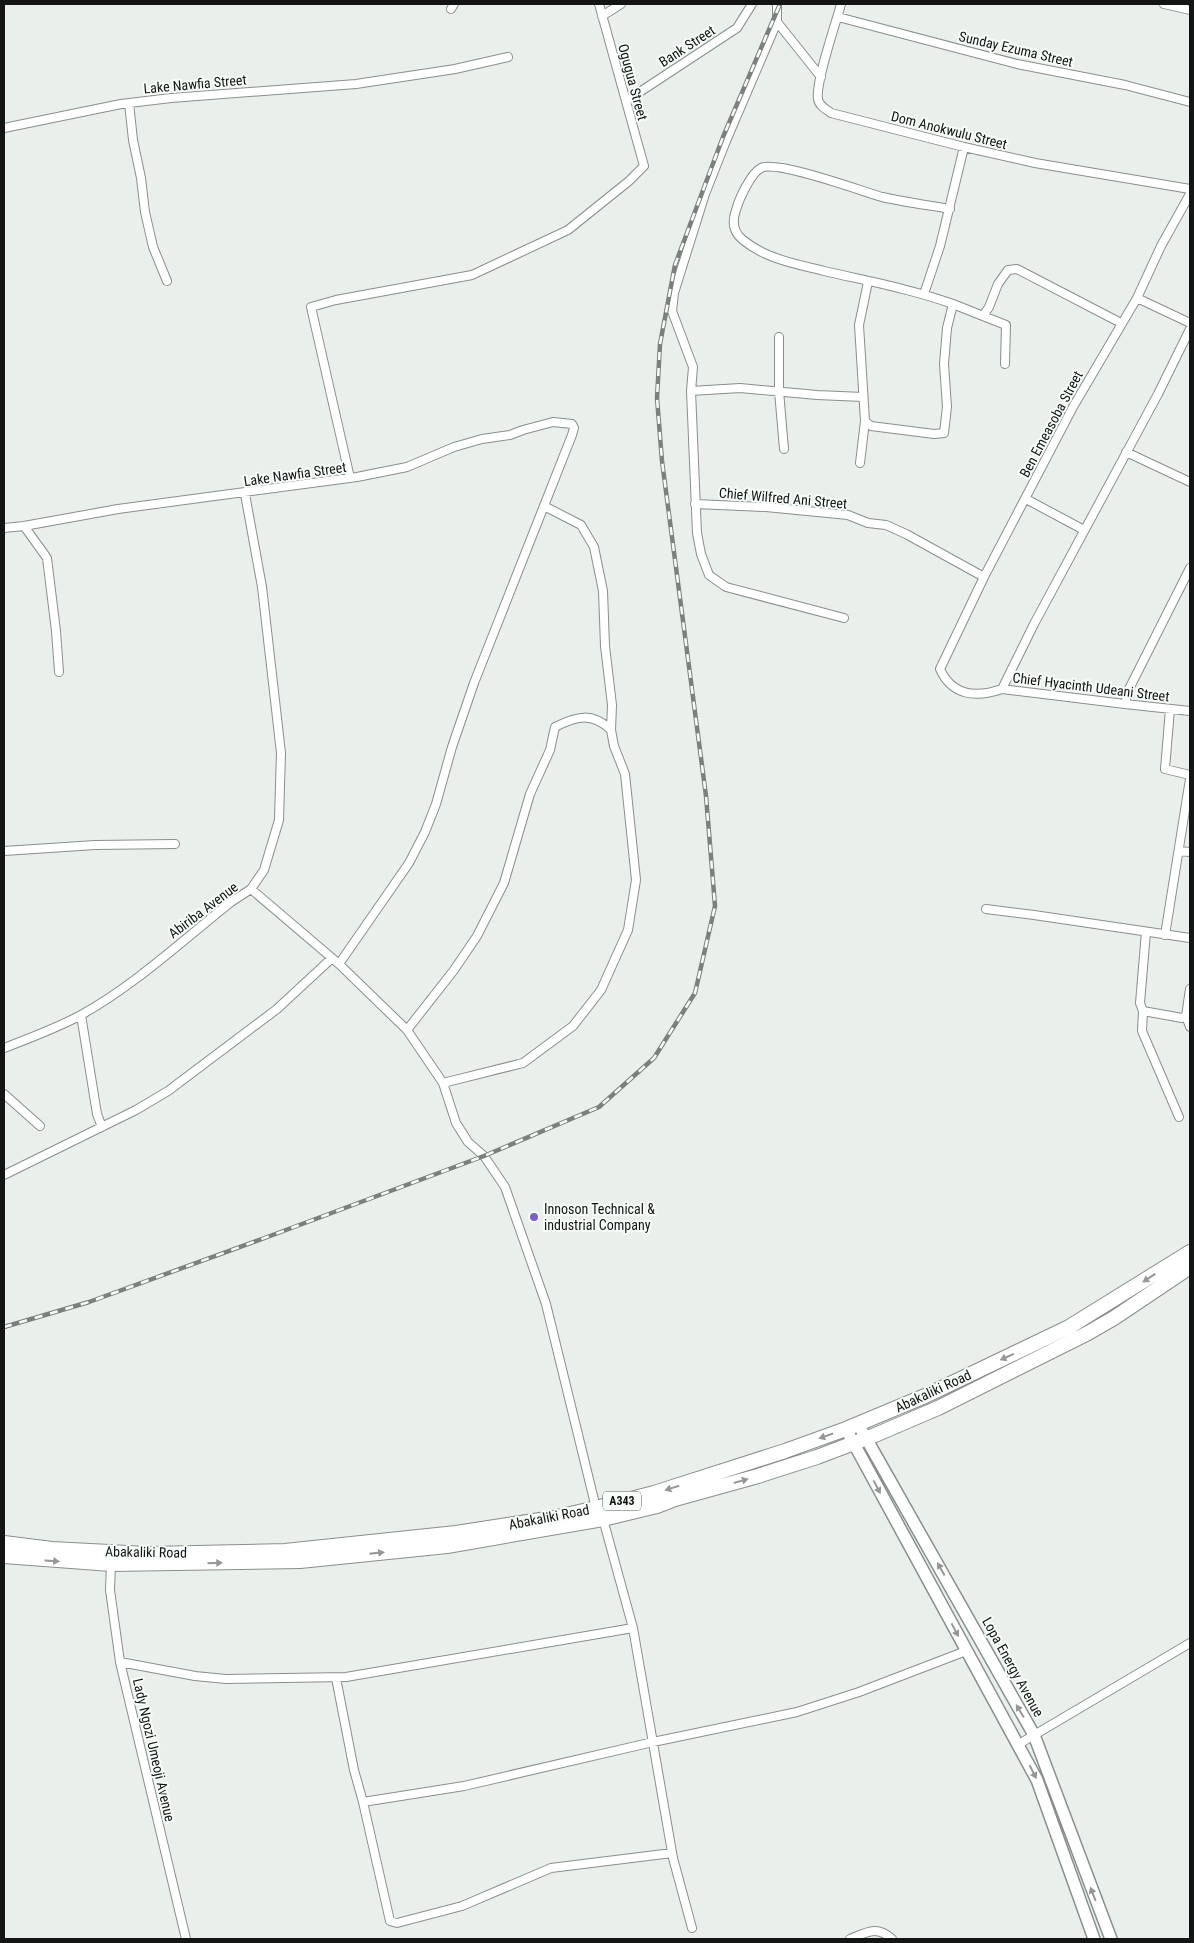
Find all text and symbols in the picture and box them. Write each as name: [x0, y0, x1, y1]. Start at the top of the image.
street label: Bank Street: [656, 22, 718, 70]
street label: Sunday Ezuma Street: [957, 28, 1075, 70]
street label: Ogugua Street: [615, 42, 651, 122]
street label: Lake Nawfia Street: [143, 72, 247, 96]
street label: Dom Anokwulu Street: [889, 108, 1009, 152]
street label: Ben Emeasoba Street: [1016, 368, 1086, 480]
street label: Lake Nawfia Street: [243, 459, 347, 489]
street label: Chief Wilfred Ani Street: [718, 484, 848, 512]
street label: Chief Hyacinth Udeani Street: [1012, 669, 1170, 705]
street label: Abiriba Avenue: [165, 878, 241, 941]
place label: Innoson Technical & industrial Company: [544, 1201, 655, 1233]
marker: Innoson Technical & industrial Company: [528, 1211, 540, 1223]
one-way arrow: [1143, 1274, 1156, 1283]
one-way arrow: [1000, 1353, 1014, 1361]
street label: Abakaliki Road: [892, 1366, 974, 1416]
one-way arrow: [819, 1432, 834, 1440]
one-way arrow: [734, 1476, 749, 1484]
one-way arrow: [873, 1481, 882, 1494]
one-way arrow: [665, 1484, 680, 1492]
road number: A343: [603, 1492, 641, 1510]
street label: Abakaliki Road: [507, 1501, 591, 1533]
street label: Abakaliki Road: [105, 1543, 187, 1561]
one-way arrow: [369, 1549, 385, 1557]
one-way arrow: [45, 1557, 61, 1565]
one-way arrow: [207, 1559, 223, 1567]
one-way arrow: [936, 1562, 945, 1576]
street label: Lopa Energy Avenue: [979, 1614, 1047, 1720]
one-way arrow: [950, 1624, 959, 1637]
street label: Lady Ngozi Umeoji Avenue: [130, 1677, 178, 1823]
one-way arrow: [1015, 1704, 1024, 1717]
one-way arrow: [1029, 1765, 1037, 1780]
one-way arrow: [1089, 1886, 1097, 1901]

